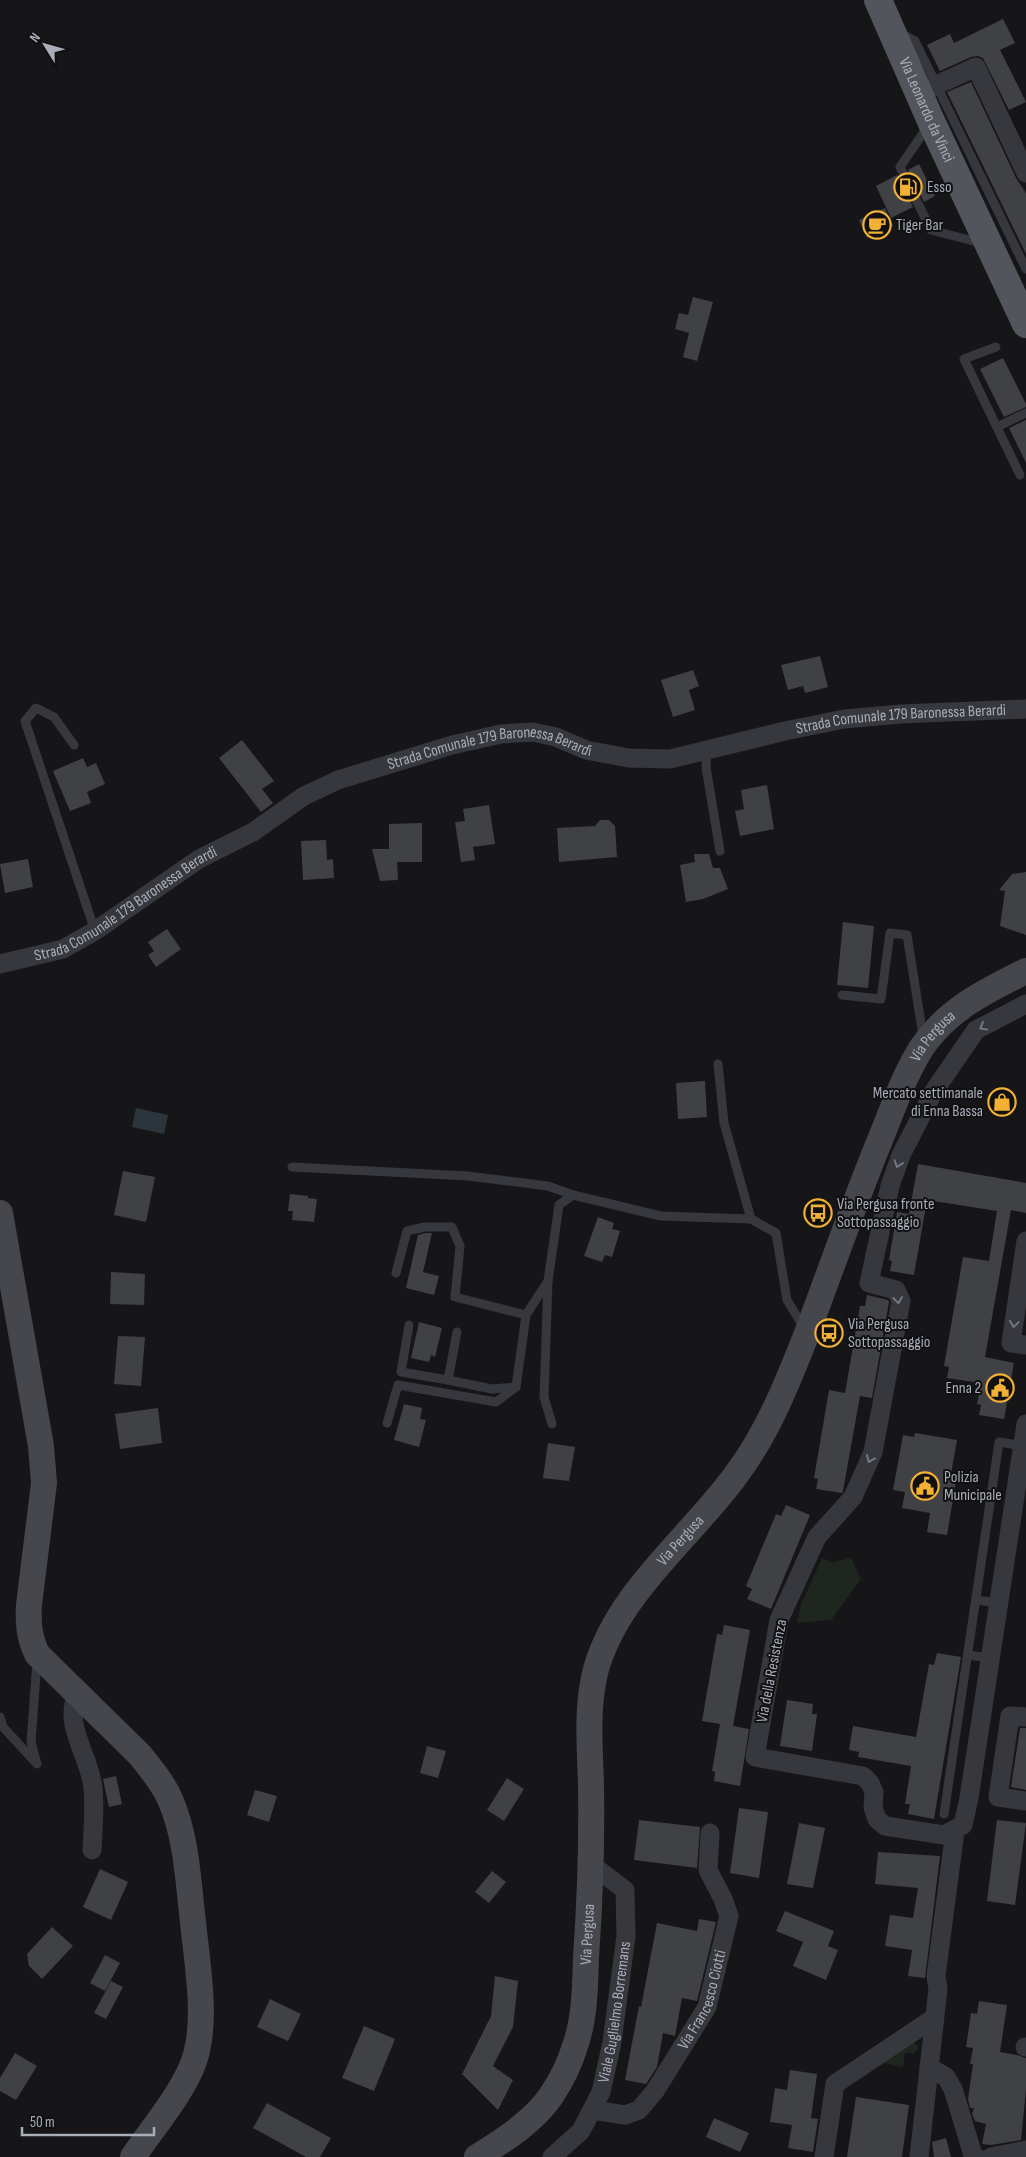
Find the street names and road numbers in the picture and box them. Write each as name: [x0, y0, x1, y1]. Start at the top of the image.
street label: Via Leonardo da Vinci: [895, 54, 958, 165]
street label: Strada Comunale 179 Baronessa Berardi: [794, 700, 1006, 738]
street label: Strada Comunale 179 Baronessa Berardi: [385, 722, 593, 774]
street label: Strada Comunale 179 Baronessa Berardi: [32, 842, 220, 965]
street label: Via Pergusa: [906, 1006, 959, 1065]
street label: Via Pergusa: [653, 1511, 708, 1570]
street label: Via della Resistenza: [753, 1618, 791, 1724]
street label: Via Pergusa: [576, 1903, 599, 1965]
street label: Viale Guglielmo Borremans: [594, 1940, 635, 2084]
street label: Via Francesco Ciotti: [674, 1948, 730, 2053]

